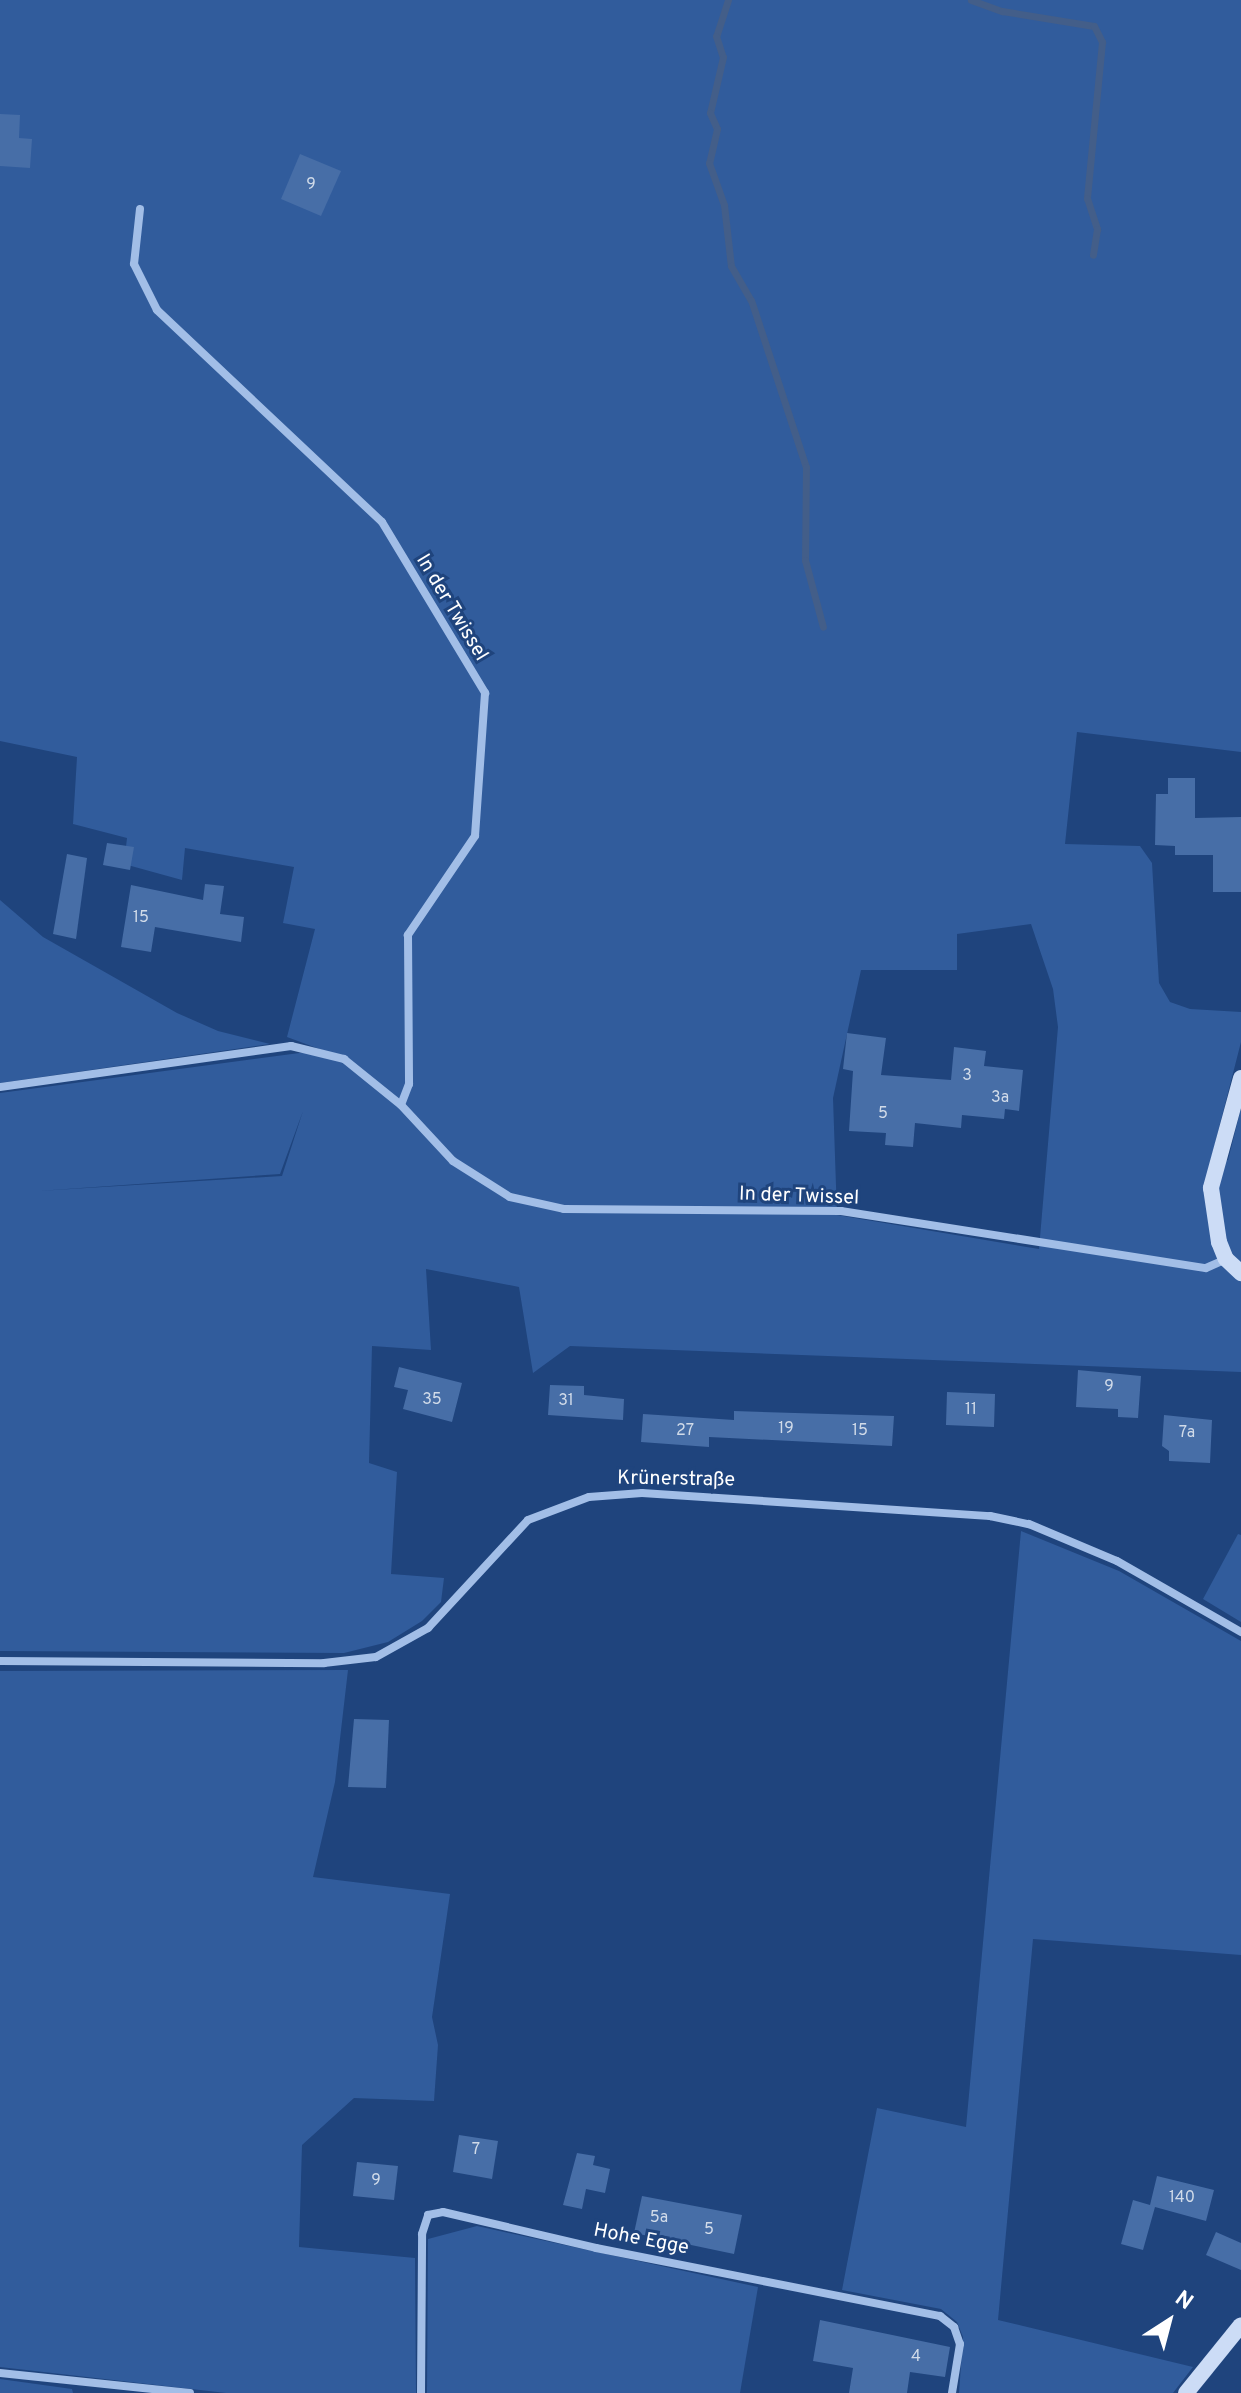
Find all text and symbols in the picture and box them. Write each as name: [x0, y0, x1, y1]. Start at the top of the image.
house number: 9: [306, 175, 316, 195]
street label: In der Twissel: [410, 550, 492, 666]
house number: 15: [133, 908, 149, 928]
house number: 3: [962, 1066, 972, 1086]
house number: 3a: [991, 1088, 1009, 1108]
house number: 5: [878, 1104, 888, 1124]
street label: In der Twissel: [738, 1183, 860, 1211]
house number: 9: [1104, 1377, 1114, 1397]
house number: 35: [422, 1390, 442, 1410]
house number: 31: [558, 1391, 574, 1411]
house number: 11: [965, 1400, 977, 1420]
house number: 19: [778, 1419, 794, 1439]
house number: 27: [676, 1421, 694, 1441]
house number: 15: [852, 1421, 868, 1441]
house number: 7a: [1179, 1423, 1195, 1443]
street label: Krünerstraße: [617, 1467, 735, 1493]
house number: 7: [472, 2140, 480, 2160]
house number: 9: [371, 2171, 381, 2191]
house number: 140: [1169, 2188, 1195, 2208]
house number: 5a: [650, 2208, 668, 2228]
street label: Hohe Egge: [591, 2219, 691, 2261]
house number: 5: [704, 2220, 714, 2240]
north arrow: [1129, 2281, 1209, 2361]
text: N: [1169, 2286, 1198, 2317]
house number: 4: [911, 2347, 921, 2367]

